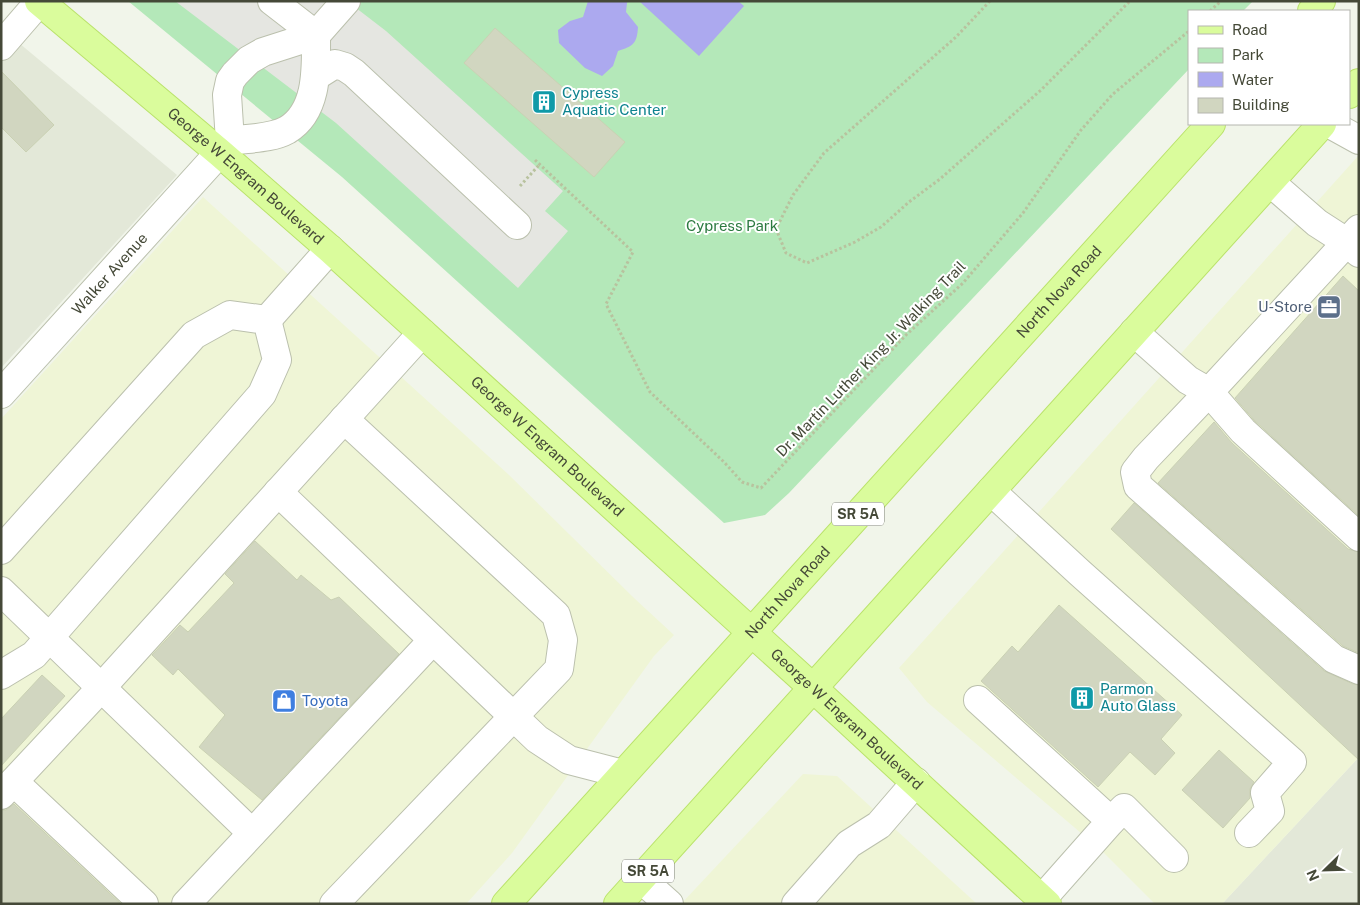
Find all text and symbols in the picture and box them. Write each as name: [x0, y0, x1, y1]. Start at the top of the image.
legend: [1188, 10, 1350, 125]
text: Road: [1232, 21, 1268, 38]
text: Park: [1232, 46, 1264, 63]
text: Water: [1232, 71, 1274, 88]
place label: Cypress Aquatic Center: [562, 84, 667, 118]
building icon: Cypress Aquatic Center: [531, 89, 557, 115]
text: Building: [1232, 96, 1290, 113]
street label: George W Engram Boulevard: [165, 104, 327, 248]
park label: Cypress Park: [686, 217, 778, 234]
street label: Walker Avenue: [68, 229, 151, 318]
street label: North Nova Road: [1013, 242, 1105, 341]
street label: Dr. Martin Luther King Jr. Walking Trail: [773, 257, 969, 460]
office icon: U-Store: [1316, 294, 1342, 320]
place label: U-Store: [1258, 298, 1312, 315]
street label: George W Engram Boulevard: [468, 372, 627, 520]
road number: SR 5A: [832, 502, 884, 526]
street label: North Nova Road: [741, 543, 833, 642]
street label: George W Engram Boulevard: [767, 645, 926, 793]
place label: Parmon Auto Glass: [1100, 680, 1176, 714]
building icon: Parmon Auto Glass: [1069, 685, 1095, 711]
shop icon: Toyota: [271, 688, 297, 714]
place label: Toyota: [302, 692, 348, 709]
north arrow: [1300, 845, 1350, 895]
road number: SR 5A: [622, 859, 674, 882]
text: N: [1304, 867, 1323, 883]

